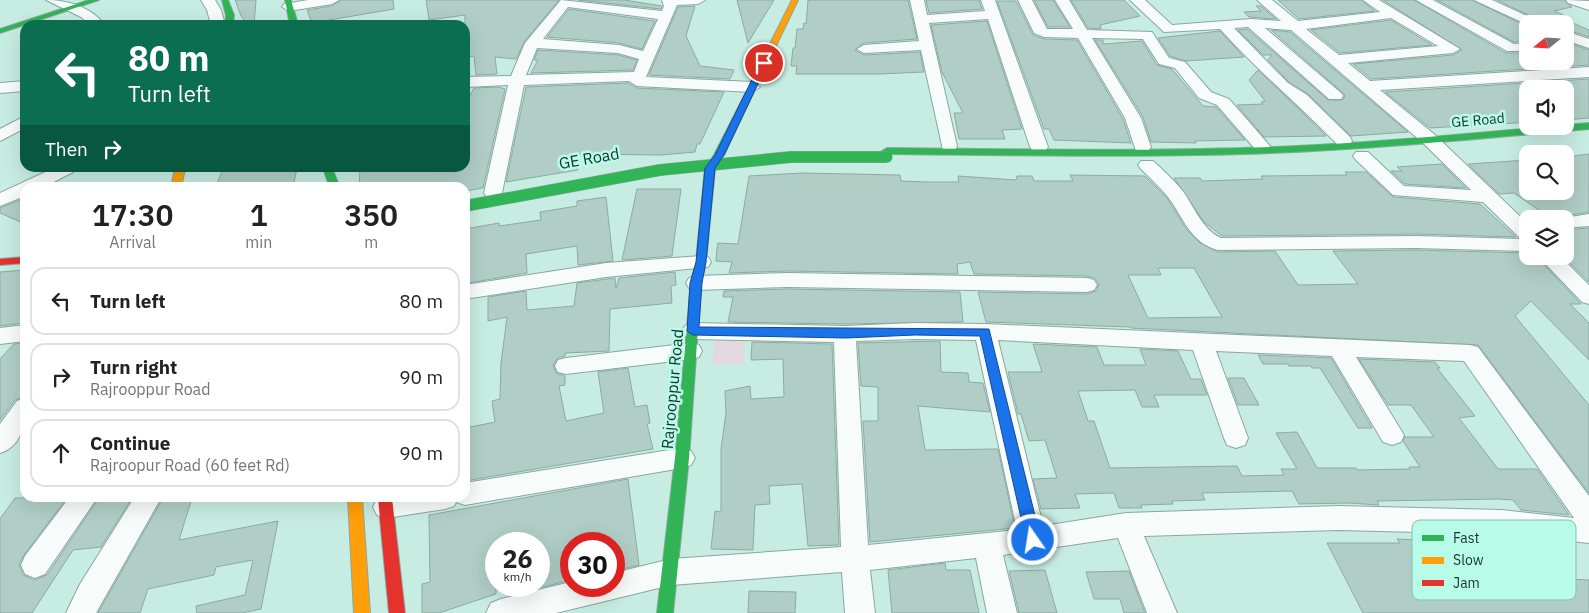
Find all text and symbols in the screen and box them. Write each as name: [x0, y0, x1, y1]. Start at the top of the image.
north arrow: [1519, 15, 1574, 70]
map controls: [1519, 15, 1574, 265]
text: 80 m: [128, 35, 210, 81]
icon: left: [45, 40, 110, 105]
pin: [743, 42, 785, 84]
icon: arrive: [750, 49, 778, 77]
text: Turn left: [128, 79, 211, 108]
button: sound: [1519, 80, 1574, 135]
street label: GE Road: [1451, 109, 1505, 131]
icon: right: [98, 135, 126, 163]
text: Then: [45, 137, 88, 161]
street label: GE Road: [557, 143, 621, 173]
button: search: [1519, 145, 1574, 200]
text: 17:30: [92, 195, 173, 234]
text: 1: [250, 195, 268, 234]
text: 350: [344, 195, 398, 234]
button: layers: [1519, 210, 1574, 265]
text: Arrival: [109, 232, 156, 252]
text: min: [245, 232, 272, 252]
text: m: [364, 232, 378, 252]
icon: left: [47, 287, 75, 315]
text: Turn left: [90, 289, 166, 313]
text: 80 m: [399, 289, 443, 313]
street label: Rajrooppur Road: [657, 328, 687, 450]
text: Turn right: [90, 355, 177, 379]
icon: right: [47, 363, 75, 391]
text: 90 m: [399, 365, 443, 389]
text: Rajrooppur Road: [90, 379, 210, 399]
text: Continue: [90, 431, 170, 455]
icon: ahead: [47, 439, 75, 467]
text: 90 m: [399, 441, 443, 465]
text: Rajroopur Road (60 feet Rd): [90, 455, 290, 475]
position arrow: [1006, 513, 1058, 565]
legend: [1412, 520, 1576, 600]
text: Fast: [1453, 529, 1479, 547]
speed limit sign: 30: [560, 532, 625, 597]
text: 26: [502, 542, 533, 575]
text: Slow: [1453, 551, 1484, 569]
text: km/h: [503, 569, 532, 584]
text: Jam: [1453, 574, 1480, 592]

